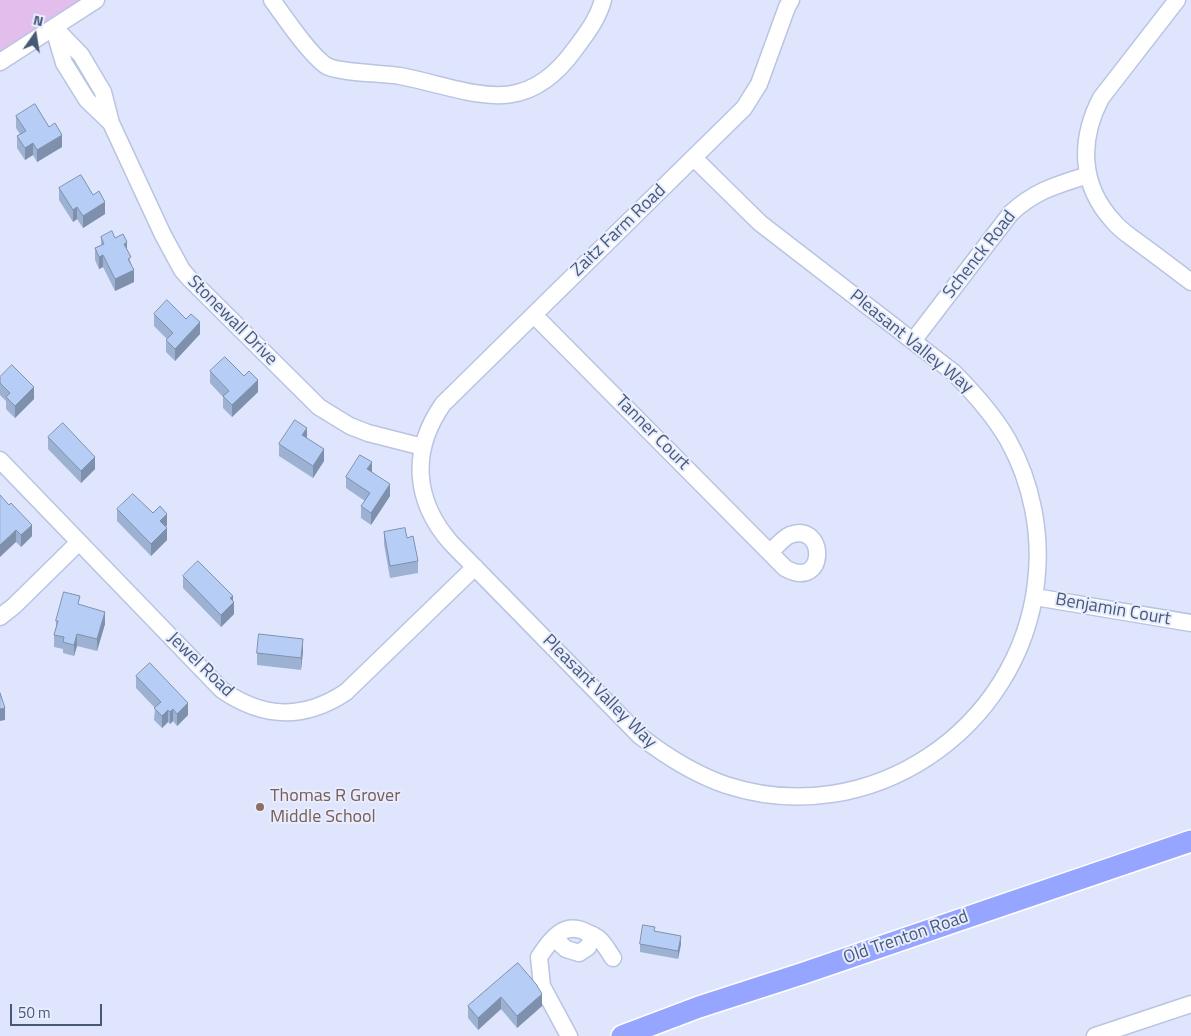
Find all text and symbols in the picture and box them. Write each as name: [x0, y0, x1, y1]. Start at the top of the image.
text: N: [31, 9, 46, 31]
north arrow: [10, 10, 60, 60]
street label: Zaitz Farm Road: [567, 180, 671, 282]
street label: Schenck Road: [939, 207, 1021, 303]
street label: Stonewall Drive: [183, 272, 281, 370]
street label: Pleasant Valley Way: [845, 286, 977, 398]
street label: Tanner Court: [610, 391, 694, 475]
street label: Benjamin Court: [1054, 589, 1172, 631]
street label: Jewel Road: [162, 628, 238, 702]
street label: Pleasant Valley Way: [537, 630, 661, 754]
place label: Thomas R Grover Middle School: [270, 786, 400, 829]
marker: Thomas R Grover Middle School: [254, 801, 266, 813]
street label: Old Trenton Road: [841, 907, 971, 969]
scale bar: [12, 994, 105, 1026]
text: 50 m: [18, 1001, 51, 1024]

